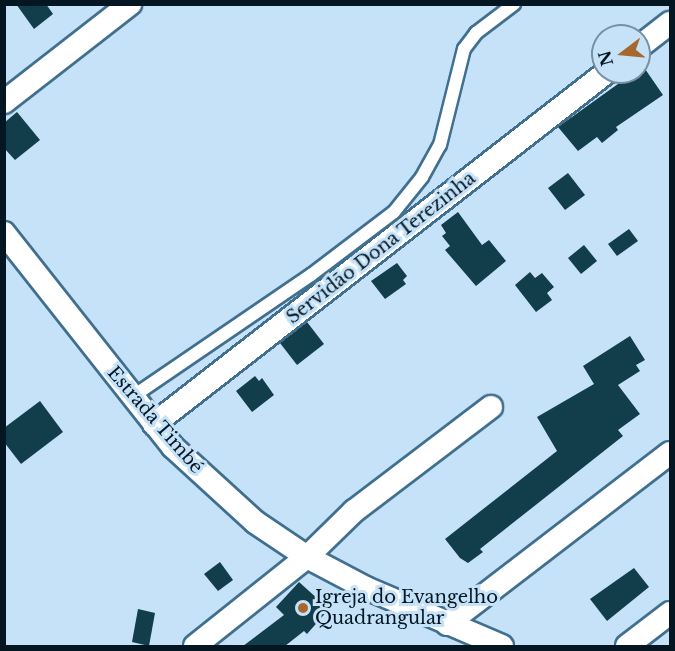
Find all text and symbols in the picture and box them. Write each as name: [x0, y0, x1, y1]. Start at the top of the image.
north arrow: [591, 24, 651, 84]
text: N: [594, 48, 617, 68]
street label: Servidão Dona Terezinha: [282, 167, 480, 329]
street label: Estrada Timbé: [102, 362, 208, 478]
place label: Igreja do Evangelho Quadrangular: [315, 587, 498, 630]
marker: Igreja do Evangelho Quadrangular: [296, 601, 310, 615]

